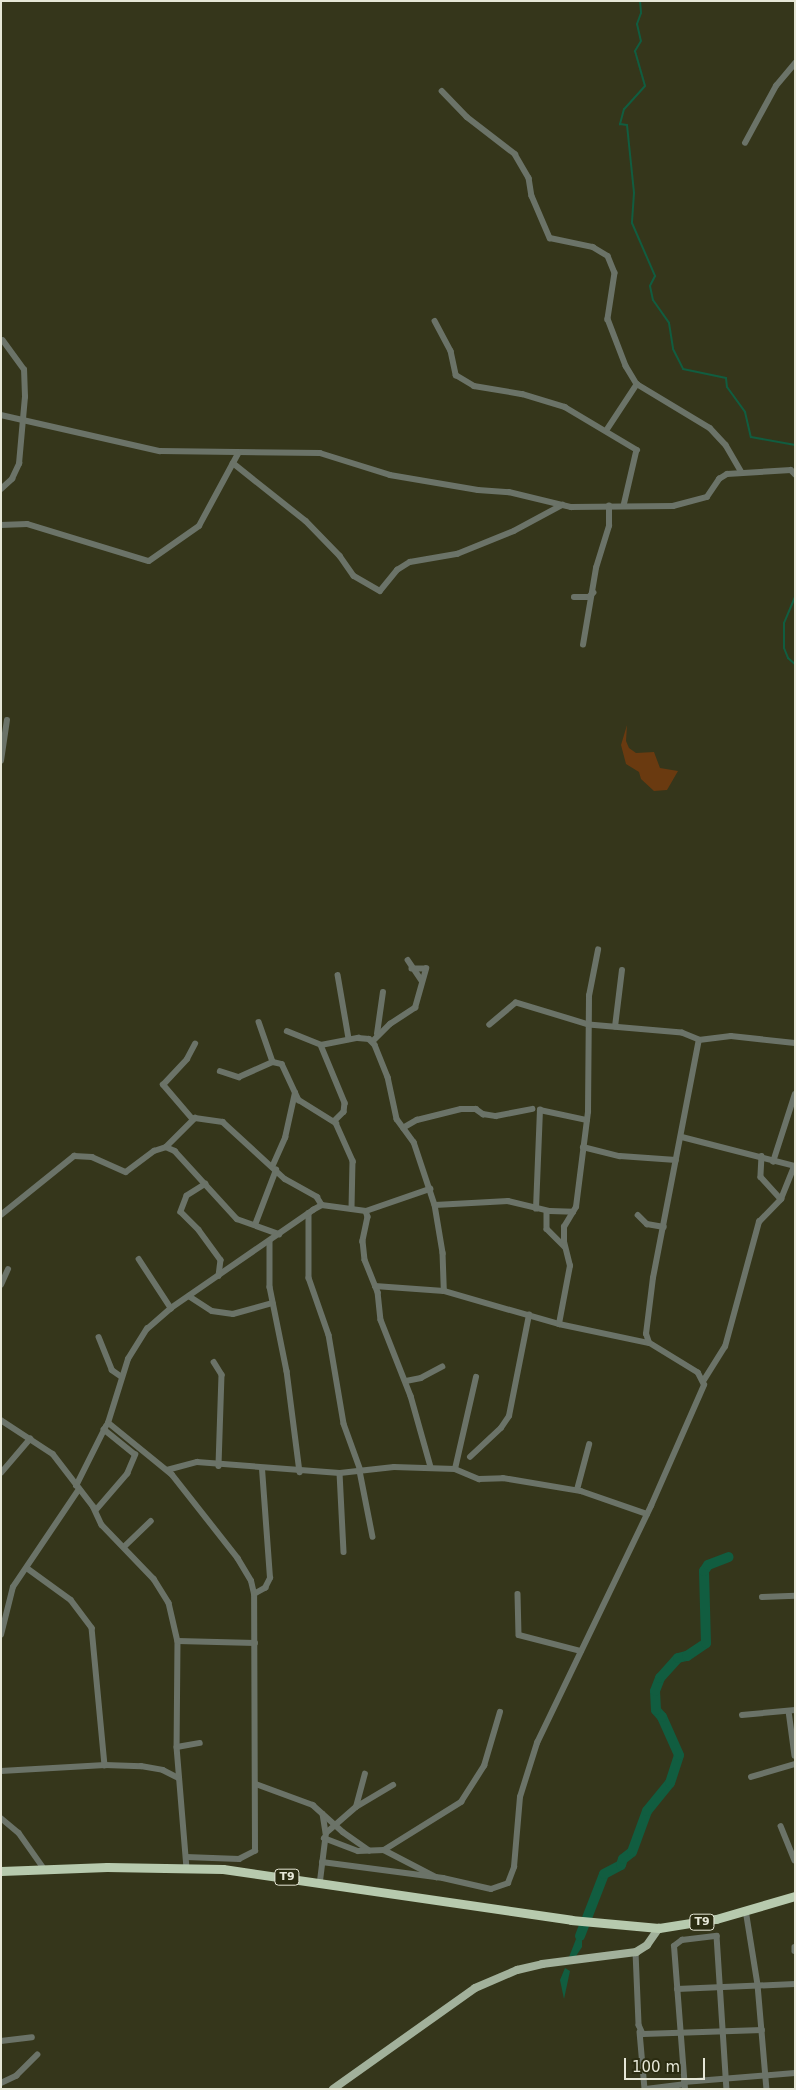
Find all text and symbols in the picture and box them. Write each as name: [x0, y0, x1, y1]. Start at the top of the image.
road number: T9: [273, 1868, 301, 1885]
road number: T9: [688, 1914, 716, 1930]
scale bar: [626, 2048, 707, 2080]
text: 100 m: [632, 2058, 680, 2076]

